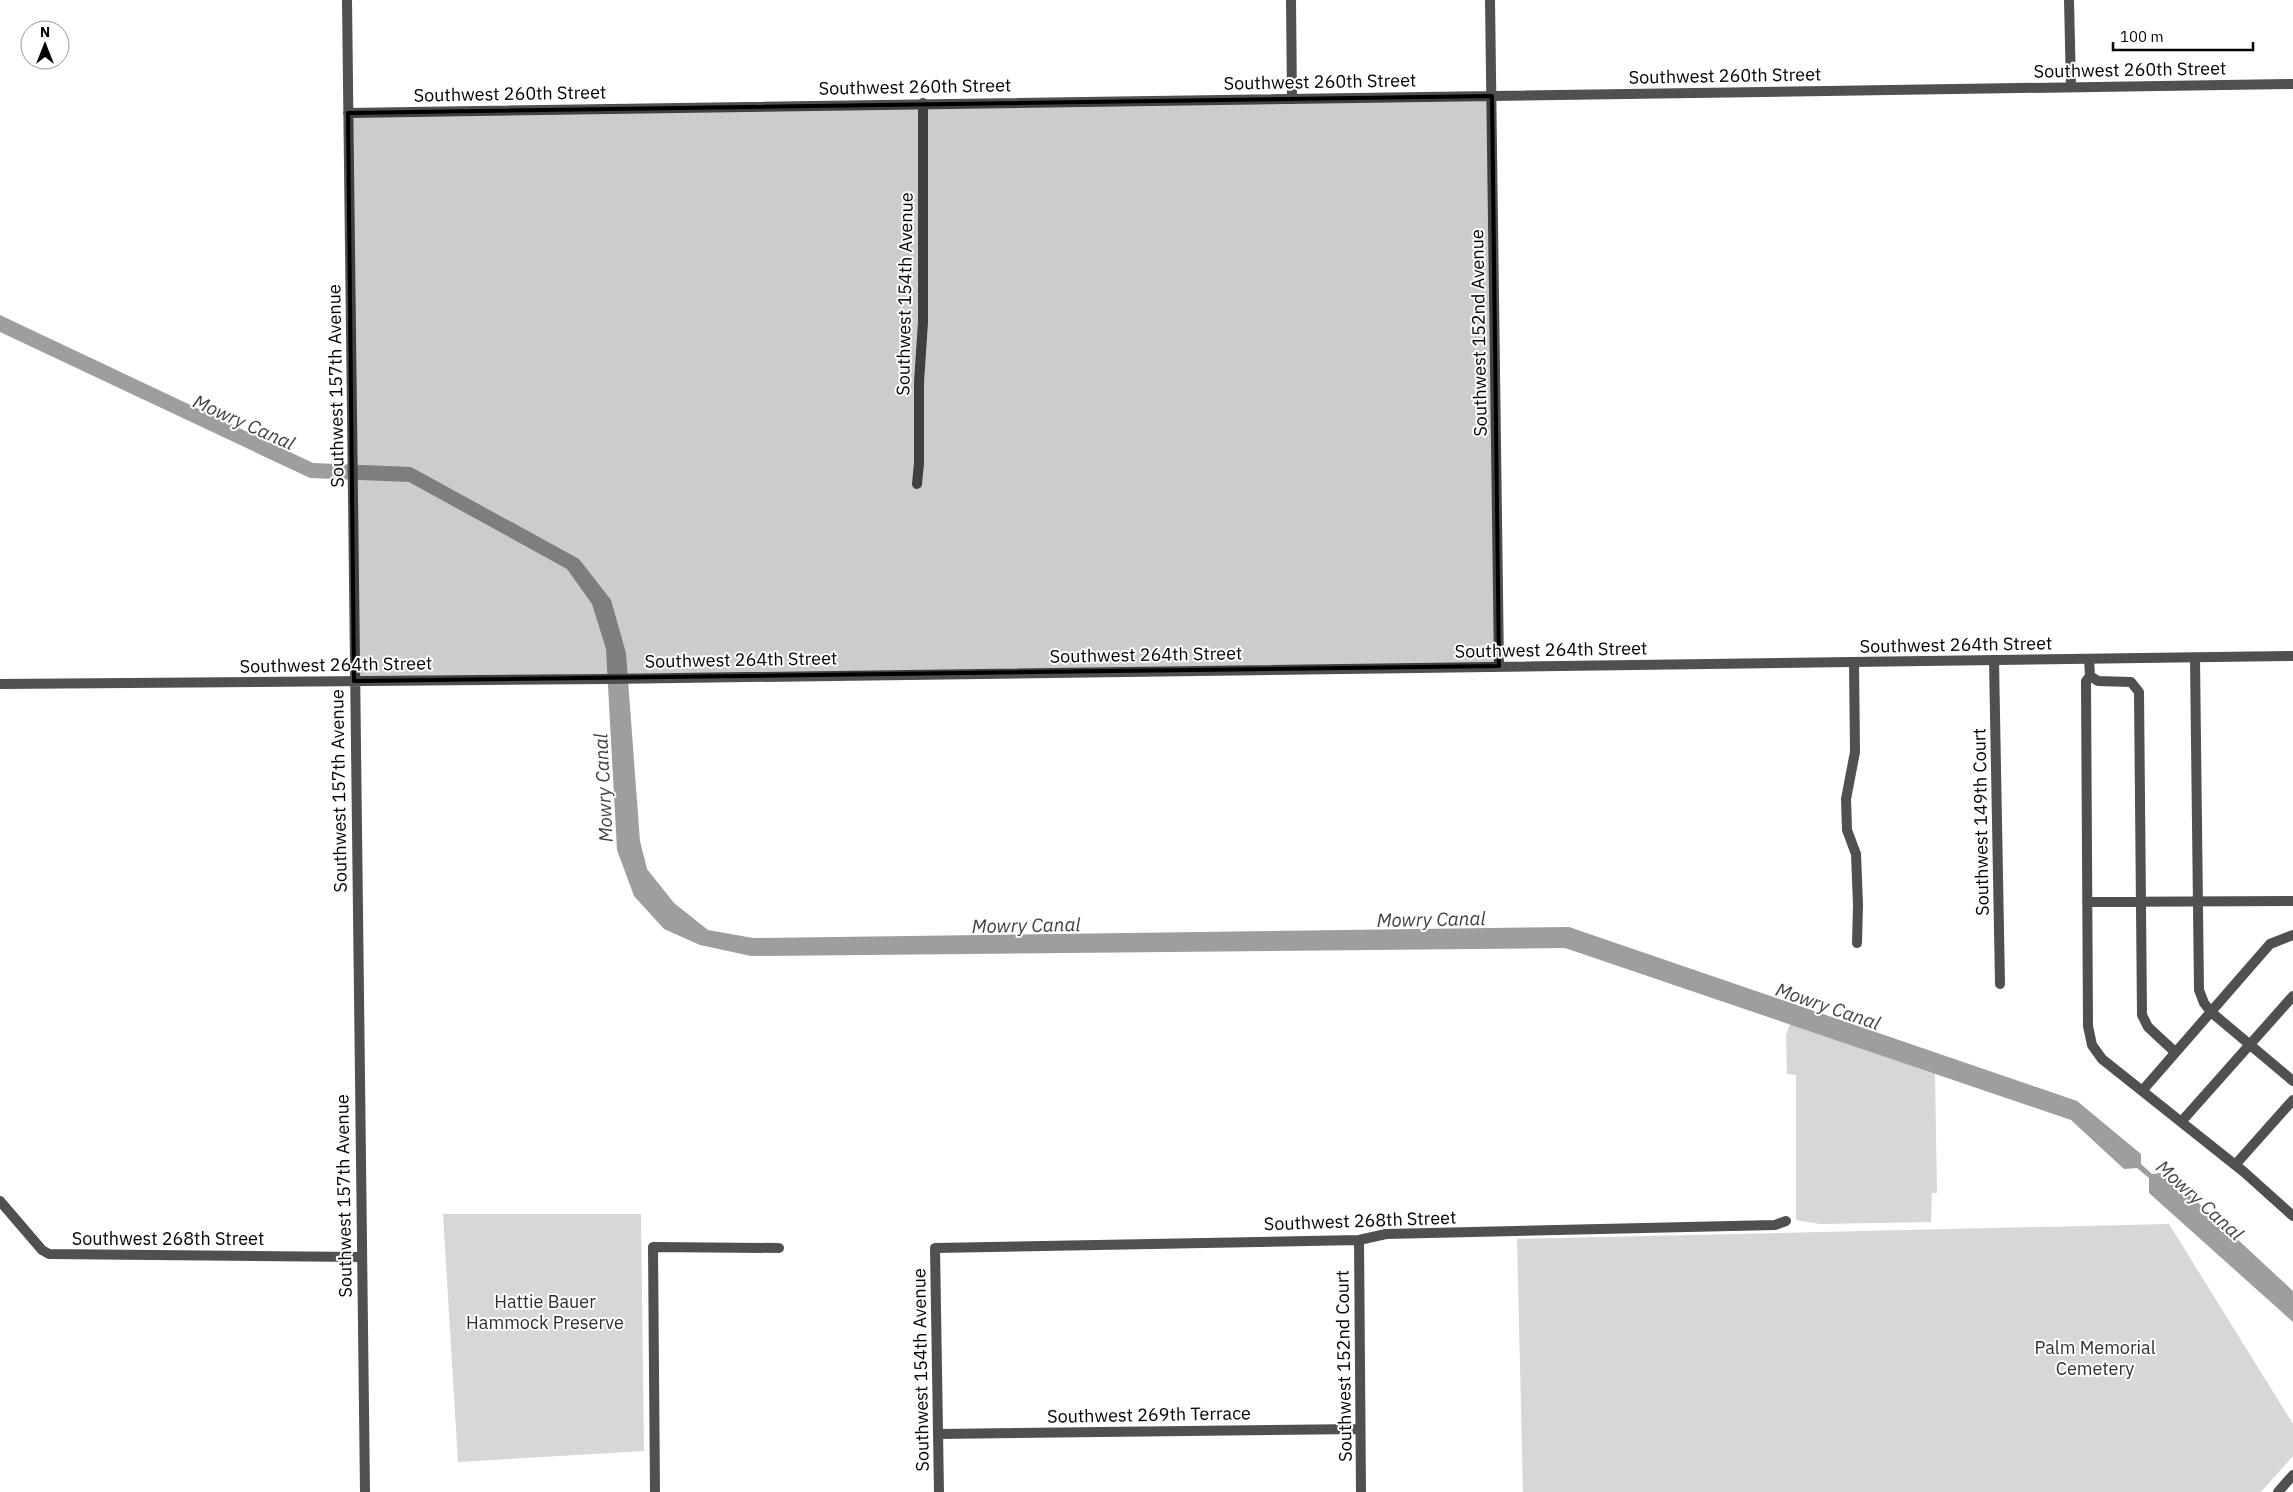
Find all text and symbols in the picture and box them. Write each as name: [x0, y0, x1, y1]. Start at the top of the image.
north arrow: [20, 20, 70, 70]
scale bar: [2113, 20, 2253, 52]
text: N: [40, 23, 50, 41]
text: 100 m: [2120, 27, 2164, 46]
street label: Southwest 260th Street: [2034, 56, 2226, 83]
street label: Southwest 260th Street: [1629, 62, 1821, 89]
street label: Southwest 260th Street: [1224, 68, 1416, 95]
street label: Southwest 260th Street: [819, 73, 1011, 100]
street label: Southwest 260th Street: [414, 80, 606, 107]
street label: Southwest 154th Avenue: [891, 192, 918, 396]
street label: Southwest 152nd Avenue: [1465, 229, 1492, 437]
street label: Southwest 157th Avenue: [322, 284, 349, 488]
water label: Mowry Canal: [189, 389, 299, 455]
street label: Southwest 264th Street: [1860, 631, 2052, 658]
street label: Southwest 264th Street: [1455, 636, 1647, 663]
street label: Southwest 264th Street: [1050, 641, 1242, 668]
street label: Southwest 264th Street: [645, 646, 837, 673]
street label: Southwest 264th Street: [240, 651, 432, 678]
street label: Southwest 157th Avenue: [325, 689, 352, 893]
street label: Southwest 149th Court: [1967, 728, 1994, 916]
water label: Mowry Canal: [588, 733, 618, 843]
water label: Mowry Canal: [1376, 906, 1486, 932]
water label: Mowry Canal: [971, 912, 1081, 938]
water label: Mowry Canal: [1773, 977, 1883, 1035]
street label: Southwest 157th Avenue: [330, 1094, 357, 1298]
water label: Mowry Canal: [2151, 1155, 2249, 1245]
street label: Southwest 268th Street: [1263, 1206, 1457, 1235]
street label: Southwest 268th Street: [72, 1227, 264, 1250]
street label: Southwest 154th Avenue: [907, 1268, 934, 1472]
street label: Southwest 152nd Court: [1330, 1270, 1357, 1462]
park label: Hattie Bauer Hammock Preserve: [466, 1290, 624, 1334]
park label: Palm Memorial Cemetery: [2034, 1336, 2156, 1380]
street label: Southwest 269th Terrace: [1047, 1401, 1251, 1428]

